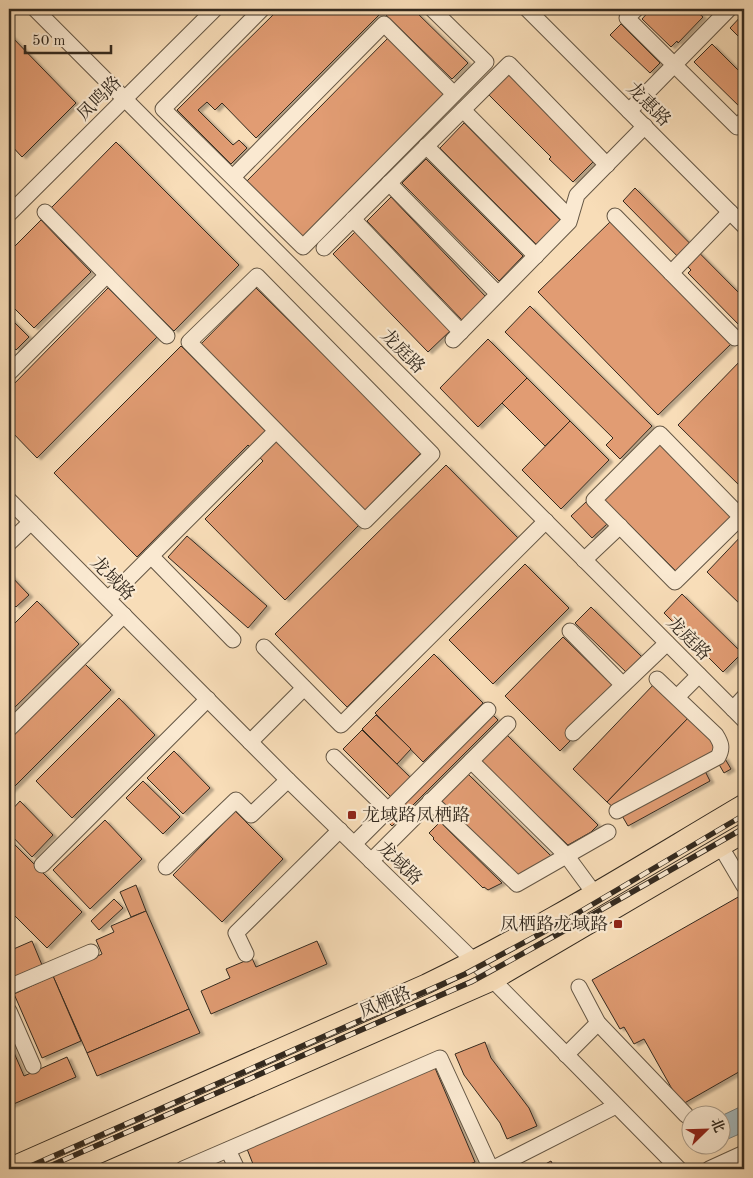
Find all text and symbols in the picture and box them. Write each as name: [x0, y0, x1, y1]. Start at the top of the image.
scale bar: [25, 22, 111, 54]
text: 50 m: [32, 34, 66, 49]
street label: 凤鸣路: [73, 72, 125, 124]
street label: 龙惠路: [623, 78, 675, 130]
street label: 龙庭路: [377, 325, 429, 377]
street label: 龙域路: [87, 552, 139, 604]
street label: 龙庭路: [663, 612, 715, 664]
place label: 龙域路凤栖路: [362, 805, 470, 825]
marker: 龙域路凤栖路: [346, 809, 358, 821]
street label: 龙域路: [374, 837, 426, 889]
place label: 凤栖路龙域路: [500, 914, 608, 934]
marker: 凤栖路龙域路: [612, 918, 624, 930]
street label: 凤栖路: [356, 982, 414, 1022]
north arrow: [680, 1106, 730, 1156]
text: 北: [708, 1116, 727, 1134]

